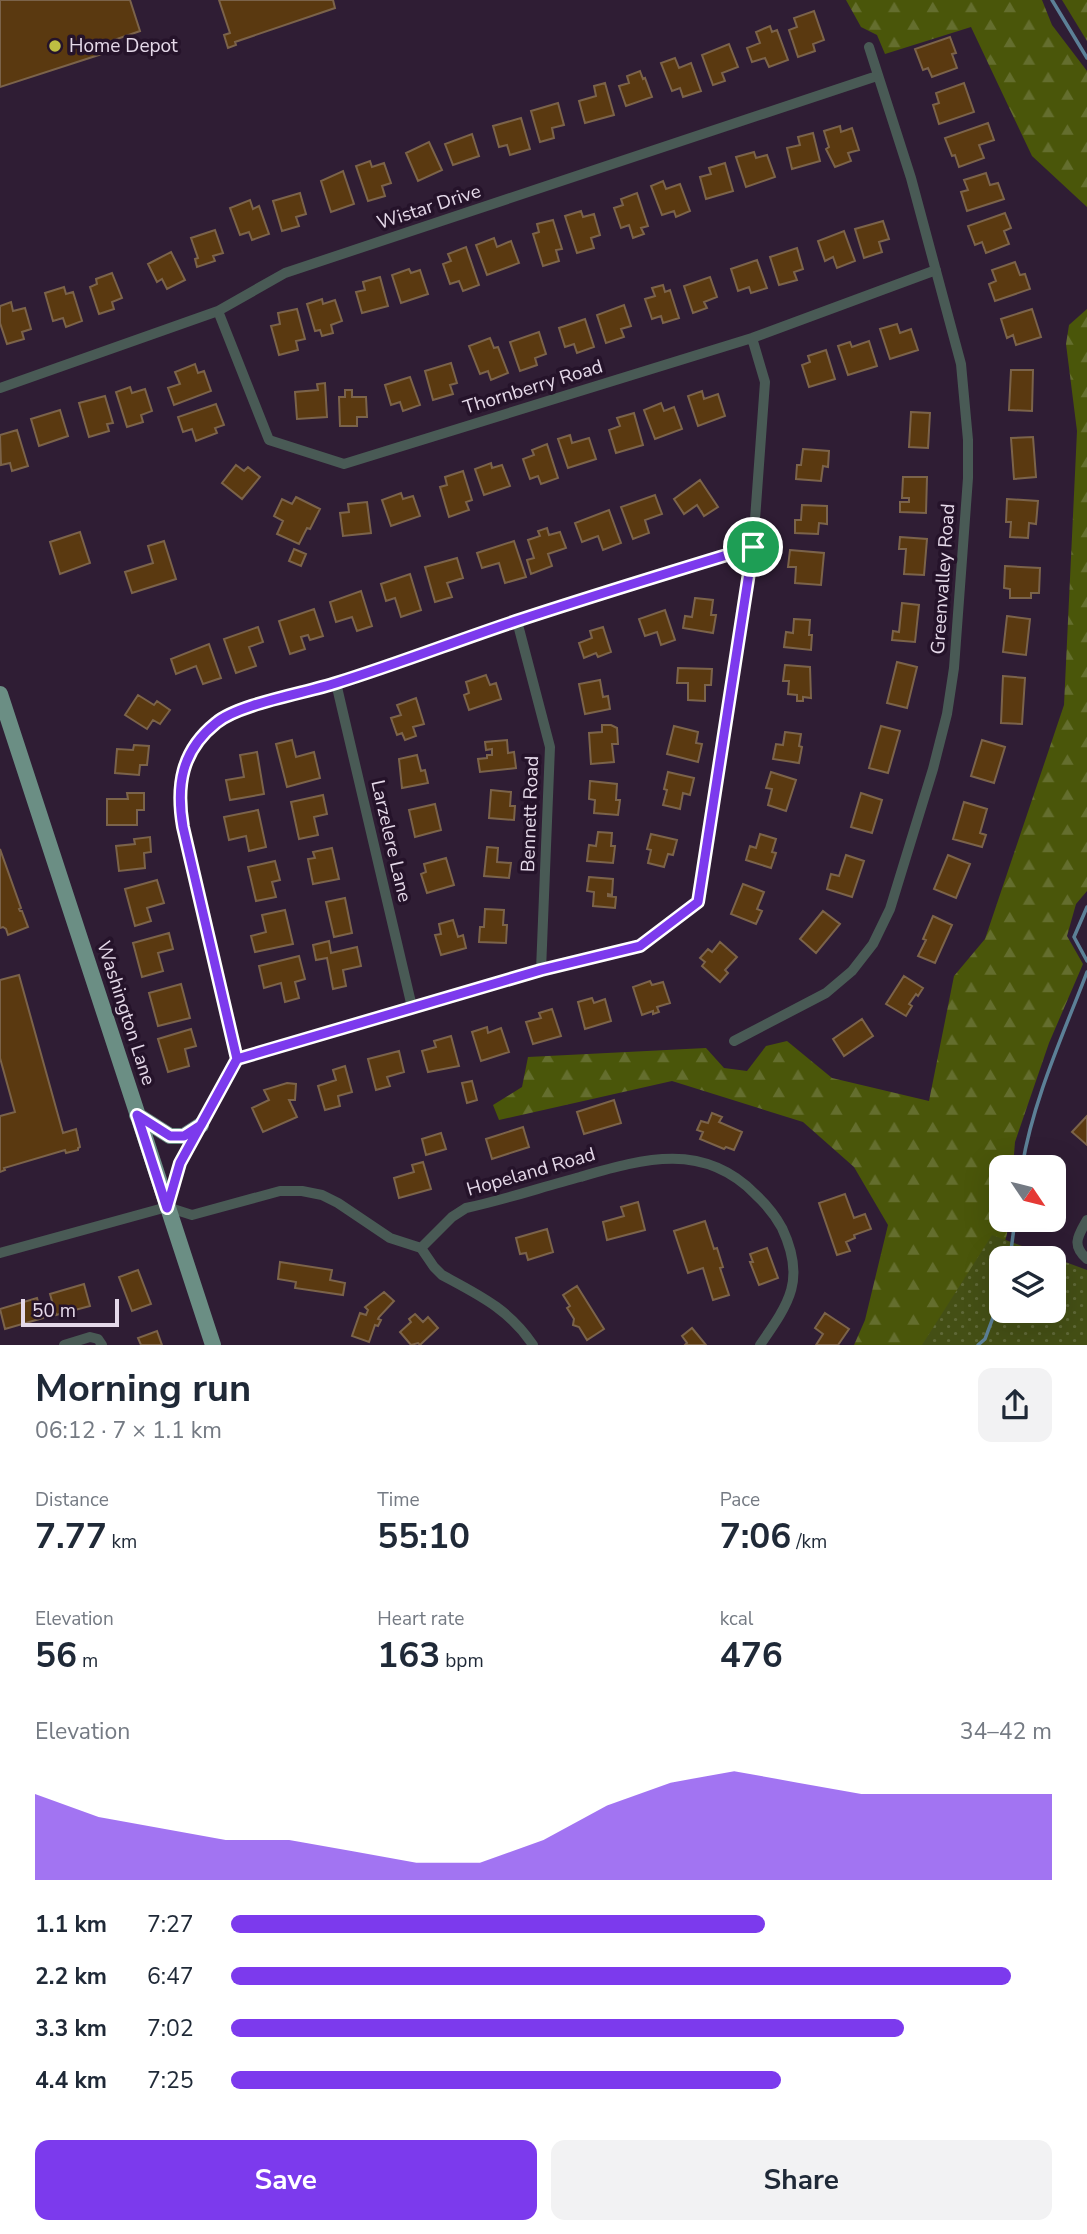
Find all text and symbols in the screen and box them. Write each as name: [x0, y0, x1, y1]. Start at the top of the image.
place label: Home Depot: [69, 33, 178, 59]
marker: Home Depot: [47, 38, 63, 54]
street label: Wistar Drive: [374, 178, 484, 236]
street label: Thornberry Road: [460, 353, 606, 421]
street label: Greenvalley Road: [925, 503, 961, 655]
pin: [723, 517, 783, 577]
icon: arrive: [734, 528, 772, 566]
street label: Bennett Road: [515, 755, 545, 873]
street label: Larzelere Lane: [364, 777, 418, 905]
street label: Washington Lane: [90, 938, 162, 1088]
street label: Hopeland Road: [464, 1141, 598, 1203]
north arrow: [989, 1155, 1066, 1232]
map controls: [989, 1155, 1066, 1323]
button: layers: [989, 1246, 1066, 1323]
scale bar: [21, 1296, 119, 1328]
text: 50 m: [32, 1298, 76, 1324]
text: Morning run: [35, 1363, 251, 1414]
button: share: [978, 1368, 1052, 1442]
text: 06:12 · 7 × 1.1 km: [35, 1415, 222, 1446]
text: Distance: [35, 1487, 109, 1513]
text: Time: [377, 1487, 420, 1513]
text: Pace: [720, 1487, 760, 1513]
text: 7.77: [35, 1513, 107, 1560]
text: 55:10: [377, 1513, 470, 1560]
text: 7:06: [720, 1513, 791, 1560]
text: km: [107, 1529, 137, 1555]
text: /km: [791, 1529, 827, 1555]
text: Elevation: [35, 1606, 114, 1632]
text: Heart rate: [377, 1606, 464, 1632]
text: kcal: [720, 1606, 753, 1632]
text: 56: [35, 1632, 77, 1679]
text: 163: [377, 1632, 440, 1679]
text: 476: [720, 1632, 783, 1679]
text: m: [77, 1648, 98, 1674]
text: bpm: [440, 1648, 484, 1674]
text: Elevation: [35, 1716, 130, 1747]
text: 34–42 m: [960, 1716, 1052, 1747]
text: 1.1 km: [35, 1909, 107, 1940]
text: 7:27: [147, 1909, 194, 1940]
text: 2.2 km: [35, 1961, 107, 1992]
text: 6:47: [147, 1961, 194, 1992]
text: 3.3 km: [35, 2013, 107, 2044]
text: 7:02: [147, 2013, 194, 2044]
text: 4.4 km: [35, 2065, 107, 2096]
text: 7:25: [147, 2065, 194, 2096]
button: Save: [35, 2140, 537, 2220]
button: Share: [551, 2140, 1052, 2220]

